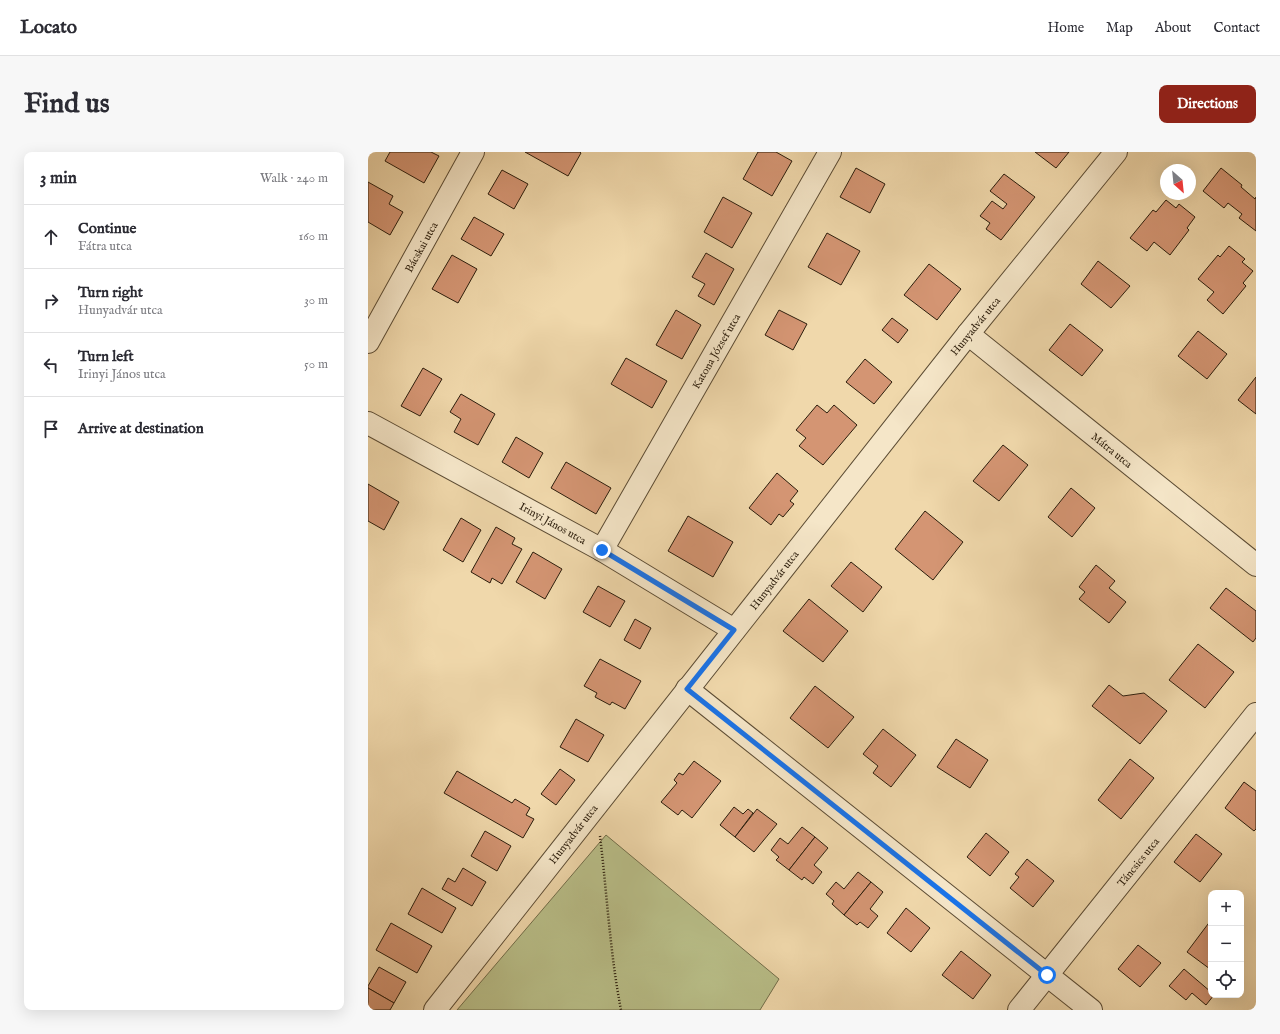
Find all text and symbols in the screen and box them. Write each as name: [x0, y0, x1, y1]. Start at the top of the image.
text: Locato: [20, 16, 77, 40]
text: Home: [1048, 19, 1084, 37]
text: Map: [1106, 19, 1133, 37]
text: About: [1155, 19, 1191, 37]
text: Contact: [1213, 19, 1260, 37]
button: Directions: [1159, 85, 1256, 123]
text: Find us: [24, 87, 110, 122]
north arrow: [1160, 164, 1196, 200]
text: 3 min: [40, 168, 77, 189]
text: Walk · 240 m: [260, 170, 328, 187]
text: Continue: [78, 219, 136, 238]
street label: Bácskai utca: [402, 220, 442, 275]
icon: ahead: [40, 226, 62, 248]
text: 160 m: [298, 228, 328, 245]
text: Fátra utca: [78, 238, 132, 255]
text: Turn right: [78, 283, 143, 302]
icon: right: [40, 290, 62, 312]
text: 30 m: [304, 292, 328, 309]
street label: Hunyadvár utca: [948, 294, 1004, 359]
text: Hunyadvár utca: [78, 302, 163, 319]
street label: Katona József utca: [690, 311, 744, 392]
text: Turn left: [78, 347, 134, 366]
icon: left: [40, 354, 62, 376]
text: 50 m: [304, 356, 328, 373]
text: Irinyi János utca: [78, 366, 166, 383]
icon: arrive: [40, 418, 62, 440]
text: Arrive at destination: [78, 419, 204, 438]
street label: Mátra utca: [1088, 430, 1135, 472]
street label: Irinyi János utca: [517, 500, 589, 548]
route end: [593, 541, 611, 559]
street label: Hunyadvár utca: [747, 548, 803, 613]
street label: Hunyadvár utca: [546, 802, 602, 867]
street label: Táncsics utca: [1115, 835, 1163, 890]
map controls: [1208, 890, 1244, 998]
button: +: [1208, 890, 1244, 926]
button: −: [1208, 926, 1244, 962]
button: locate: [1208, 962, 1244, 998]
route start: [1038, 966, 1056, 984]

